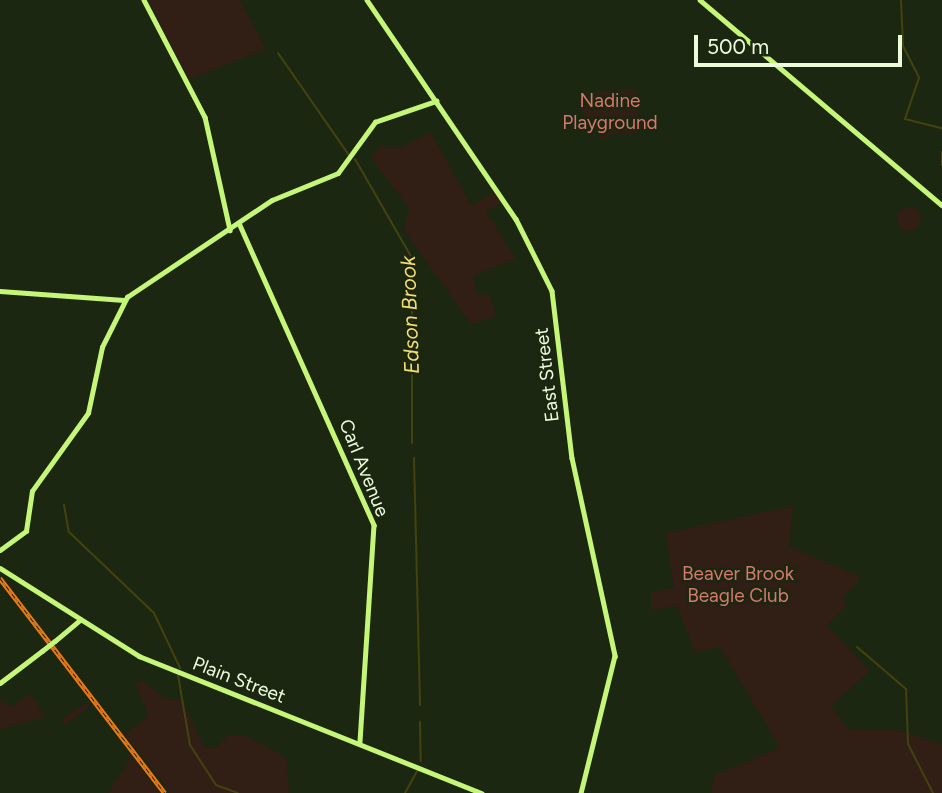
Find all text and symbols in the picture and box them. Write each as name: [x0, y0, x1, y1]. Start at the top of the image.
scale bar: [697, 21, 905, 65]
text: 500 m: [707, 34, 769, 59]
park label: Nadine Playground: [562, 90, 658, 134]
water label: Edson Brook: [395, 255, 425, 375]
street label: East Street: [530, 327, 564, 423]
street label: Carl Avenue: [334, 416, 394, 520]
park label: Beaver Brook Beagle Club: [682, 563, 794, 607]
street label: Plain Street: [189, 652, 289, 708]

